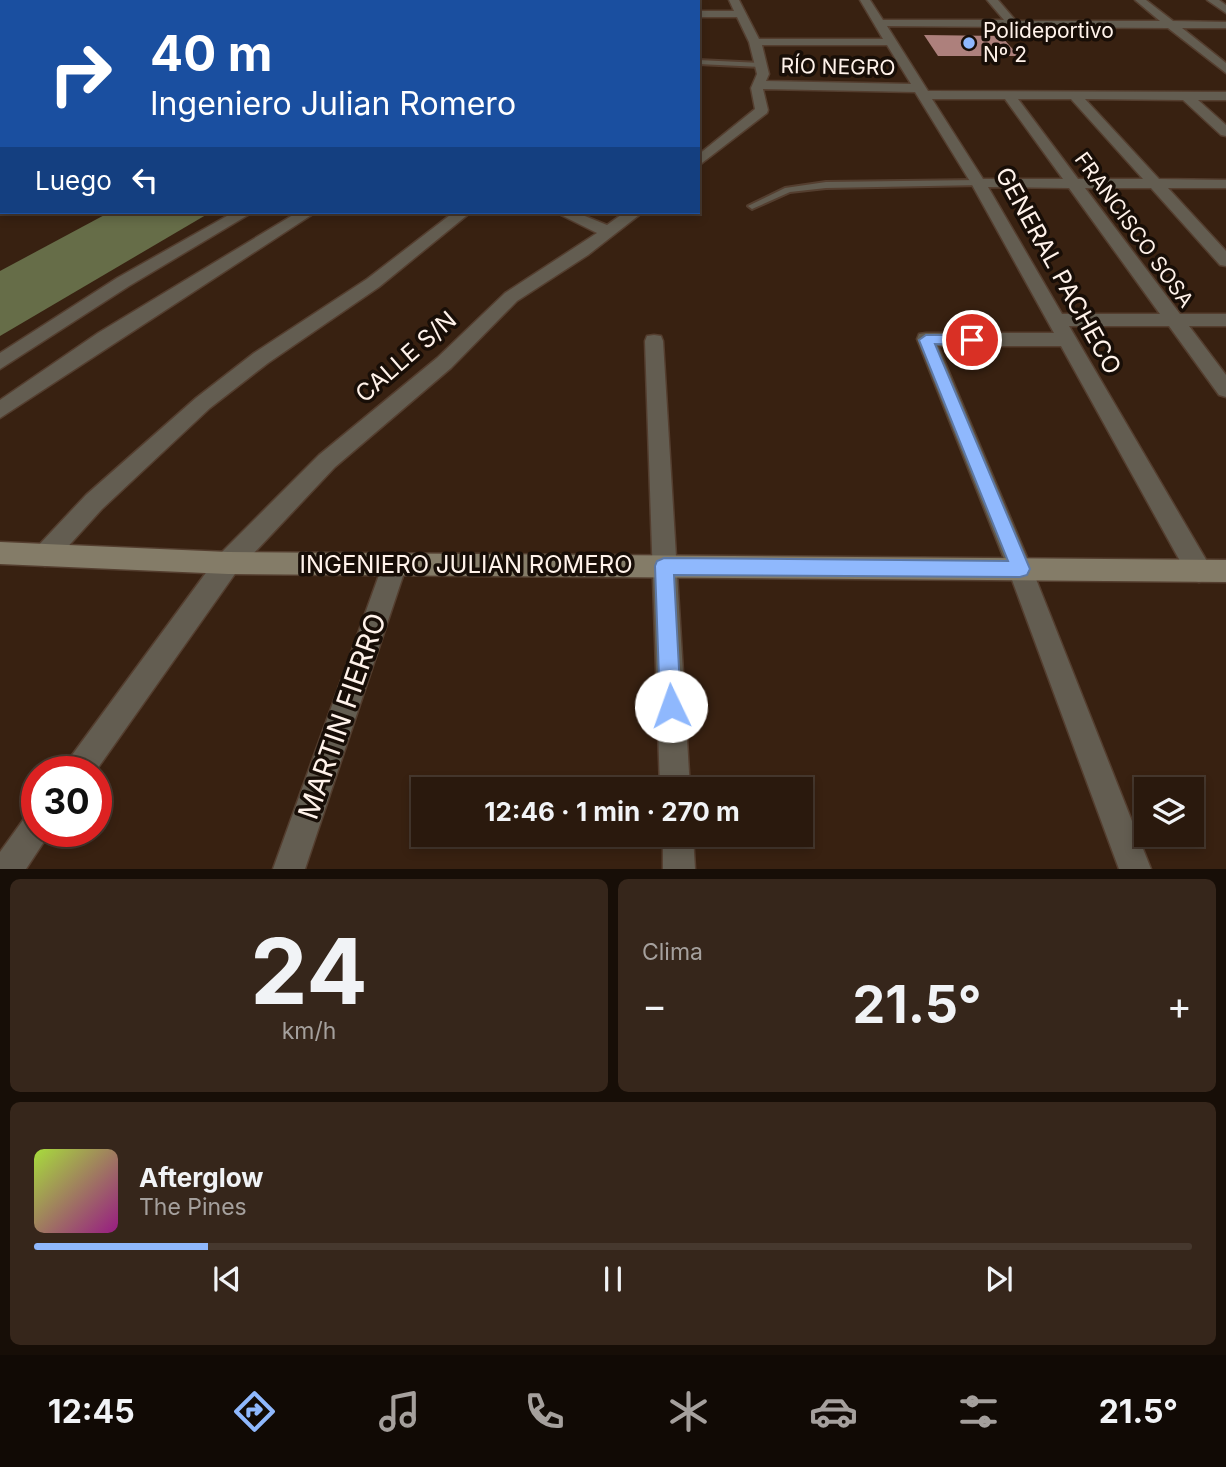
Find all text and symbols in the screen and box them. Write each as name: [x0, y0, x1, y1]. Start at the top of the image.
place label: Polideportivo Nº 2: [983, 18, 1114, 67]
text: 40 m: [150, 24, 273, 83]
icon: right: [35, 28, 126, 119]
marker: Polideportivo Nº 2: [961, 35, 977, 51]
street label: RÍO NEGRO: [780, 52, 896, 80]
text: Ingeniero Julian Romero: [150, 84, 516, 123]
street label: FRANCISCO SOSA: [1070, 147, 1199, 312]
icon: left: [126, 161, 164, 199]
street label: GENERAL PACHECO: [989, 162, 1127, 379]
text: Luego: [35, 165, 112, 196]
street label: CALLE S/N: [349, 305, 462, 408]
pin: [942, 310, 1002, 370]
icon: arrive: [953, 321, 991, 359]
street label: INGENIERO JULIAN ROMERO: [299, 550, 633, 579]
street label: MARTIN FIERRO: [291, 609, 393, 823]
position arrow: [634, 669, 708, 743]
speed limit sign: 30: [21, 756, 112, 847]
map controls: [1134, 777, 1204, 847]
button: layers: [1134, 777, 1204, 847]
text: 12:46 · 1 min · 270 m: [484, 796, 740, 827]
text: 24: [250, 916, 368, 1026]
text: Clima: [642, 938, 703, 966]
text: 21.5°: [852, 973, 982, 1036]
text: −: [642, 982, 667, 1028]
text: +: [1167, 982, 1192, 1028]
text: km/h: [282, 1017, 336, 1045]
text: Afterglow: [139, 1162, 263, 1193]
text: The Pines: [139, 1193, 247, 1221]
icon: previous: [208, 1260, 246, 1298]
icon: pause: [594, 1260, 632, 1298]
icon: next: [980, 1260, 1018, 1298]
icon: directions: [230, 1387, 279, 1436]
icon: music: [375, 1387, 424, 1436]
icon: phone: [520, 1387, 569, 1436]
icon: climate: [664, 1387, 713, 1436]
icon: car: [809, 1387, 858, 1436]
icon: filters: [954, 1387, 1003, 1436]
text: 12:45: [48, 1392, 135, 1431]
text: 21.5°: [1099, 1392, 1178, 1431]

